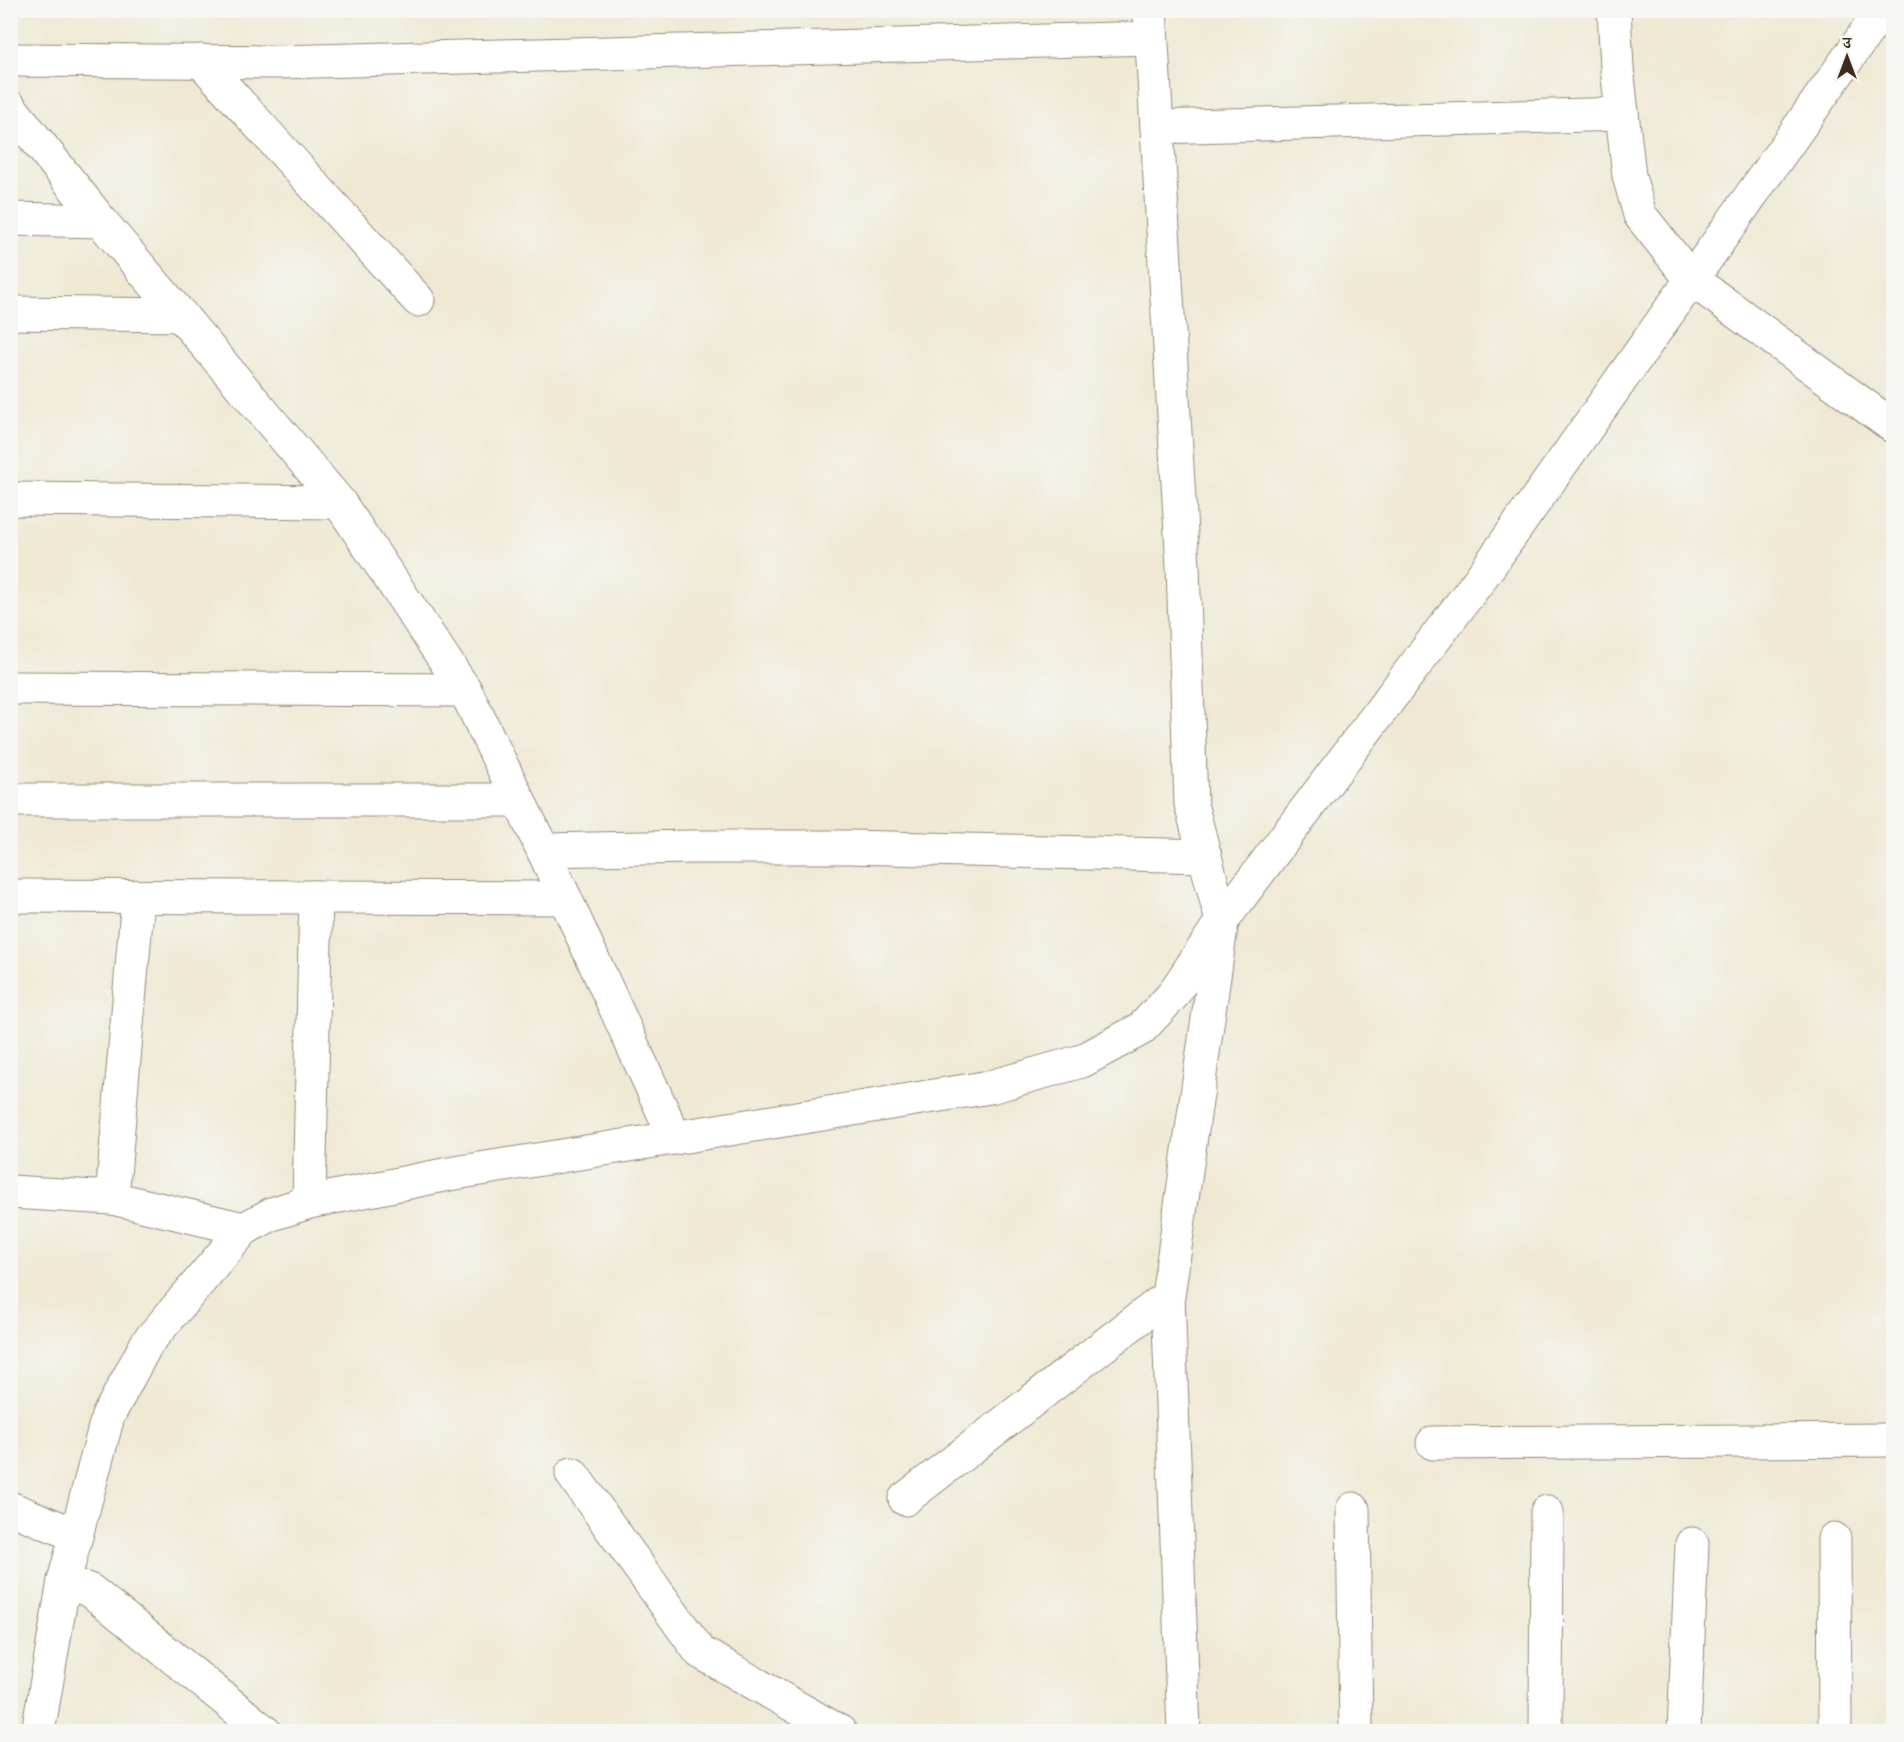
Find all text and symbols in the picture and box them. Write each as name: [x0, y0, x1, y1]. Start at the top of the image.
north arrow: [1817, 27, 1877, 87]
text: उ: [1842, 33, 1853, 52]

